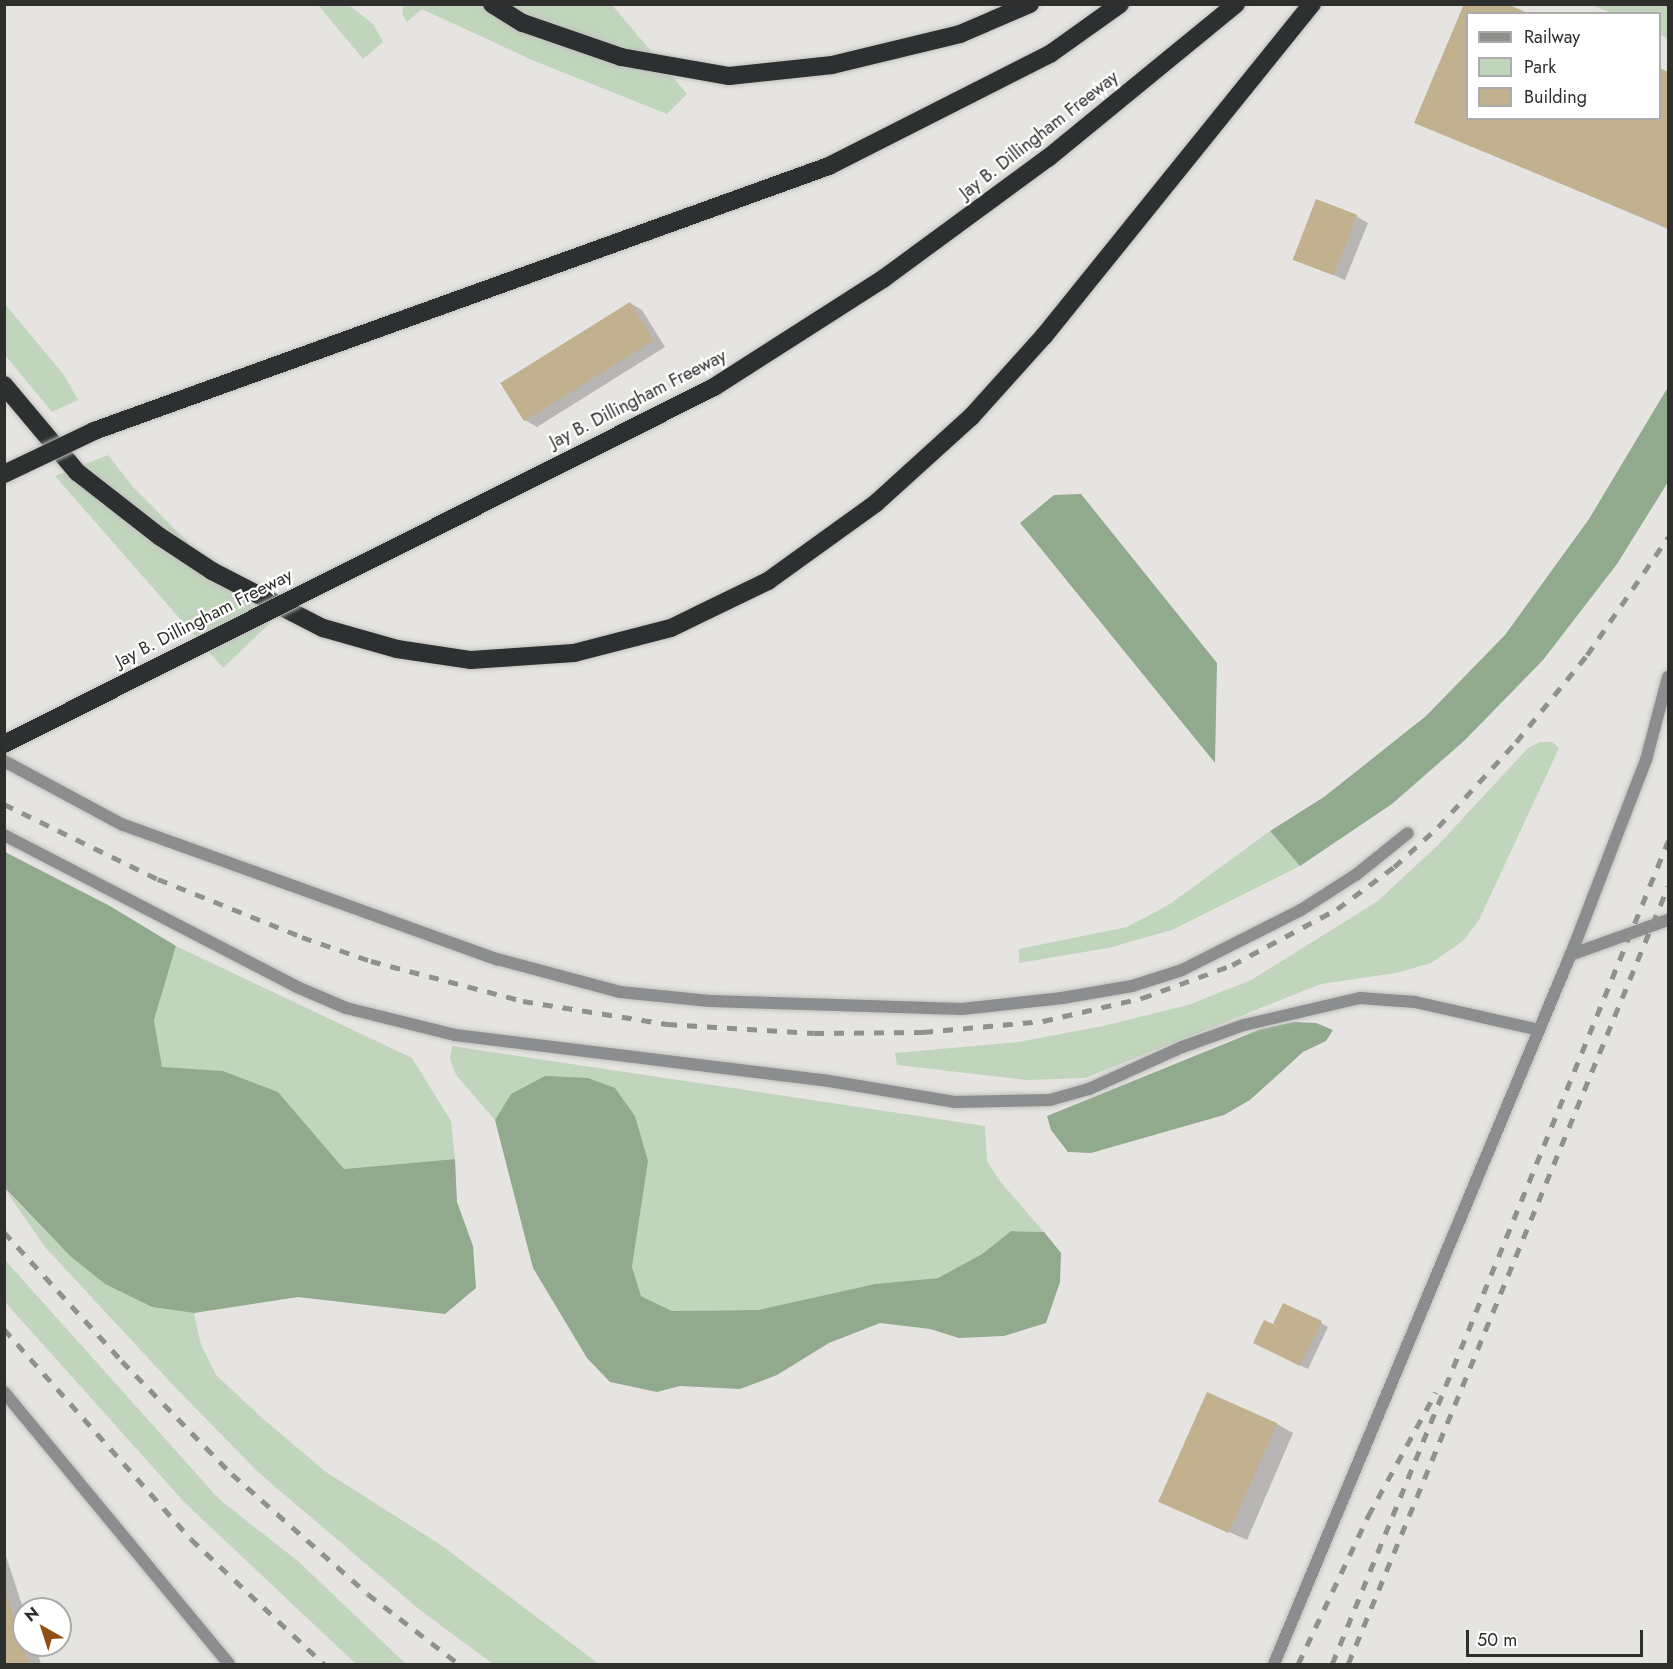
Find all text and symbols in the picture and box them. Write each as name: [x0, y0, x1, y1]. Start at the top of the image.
legend: [1466, 12, 1661, 120]
text: Railway: [1524, 24, 1580, 50]
text: Park: [1524, 54, 1556, 80]
street label: Jay B. Dillingham Freeway: [955, 66, 1123, 204]
text: Building: [1524, 84, 1587, 110]
street label: Jay B. Dillingham Freeway: [546, 345, 730, 453]
street label: Jay B. Dillingham Freeway: [112, 564, 296, 672]
north arrow: [12, 1597, 72, 1657]
text: N: [19, 1601, 44, 1627]
scale bar: [1469, 1618, 1646, 1656]
text: 50 m: [1477, 1627, 1517, 1653]

